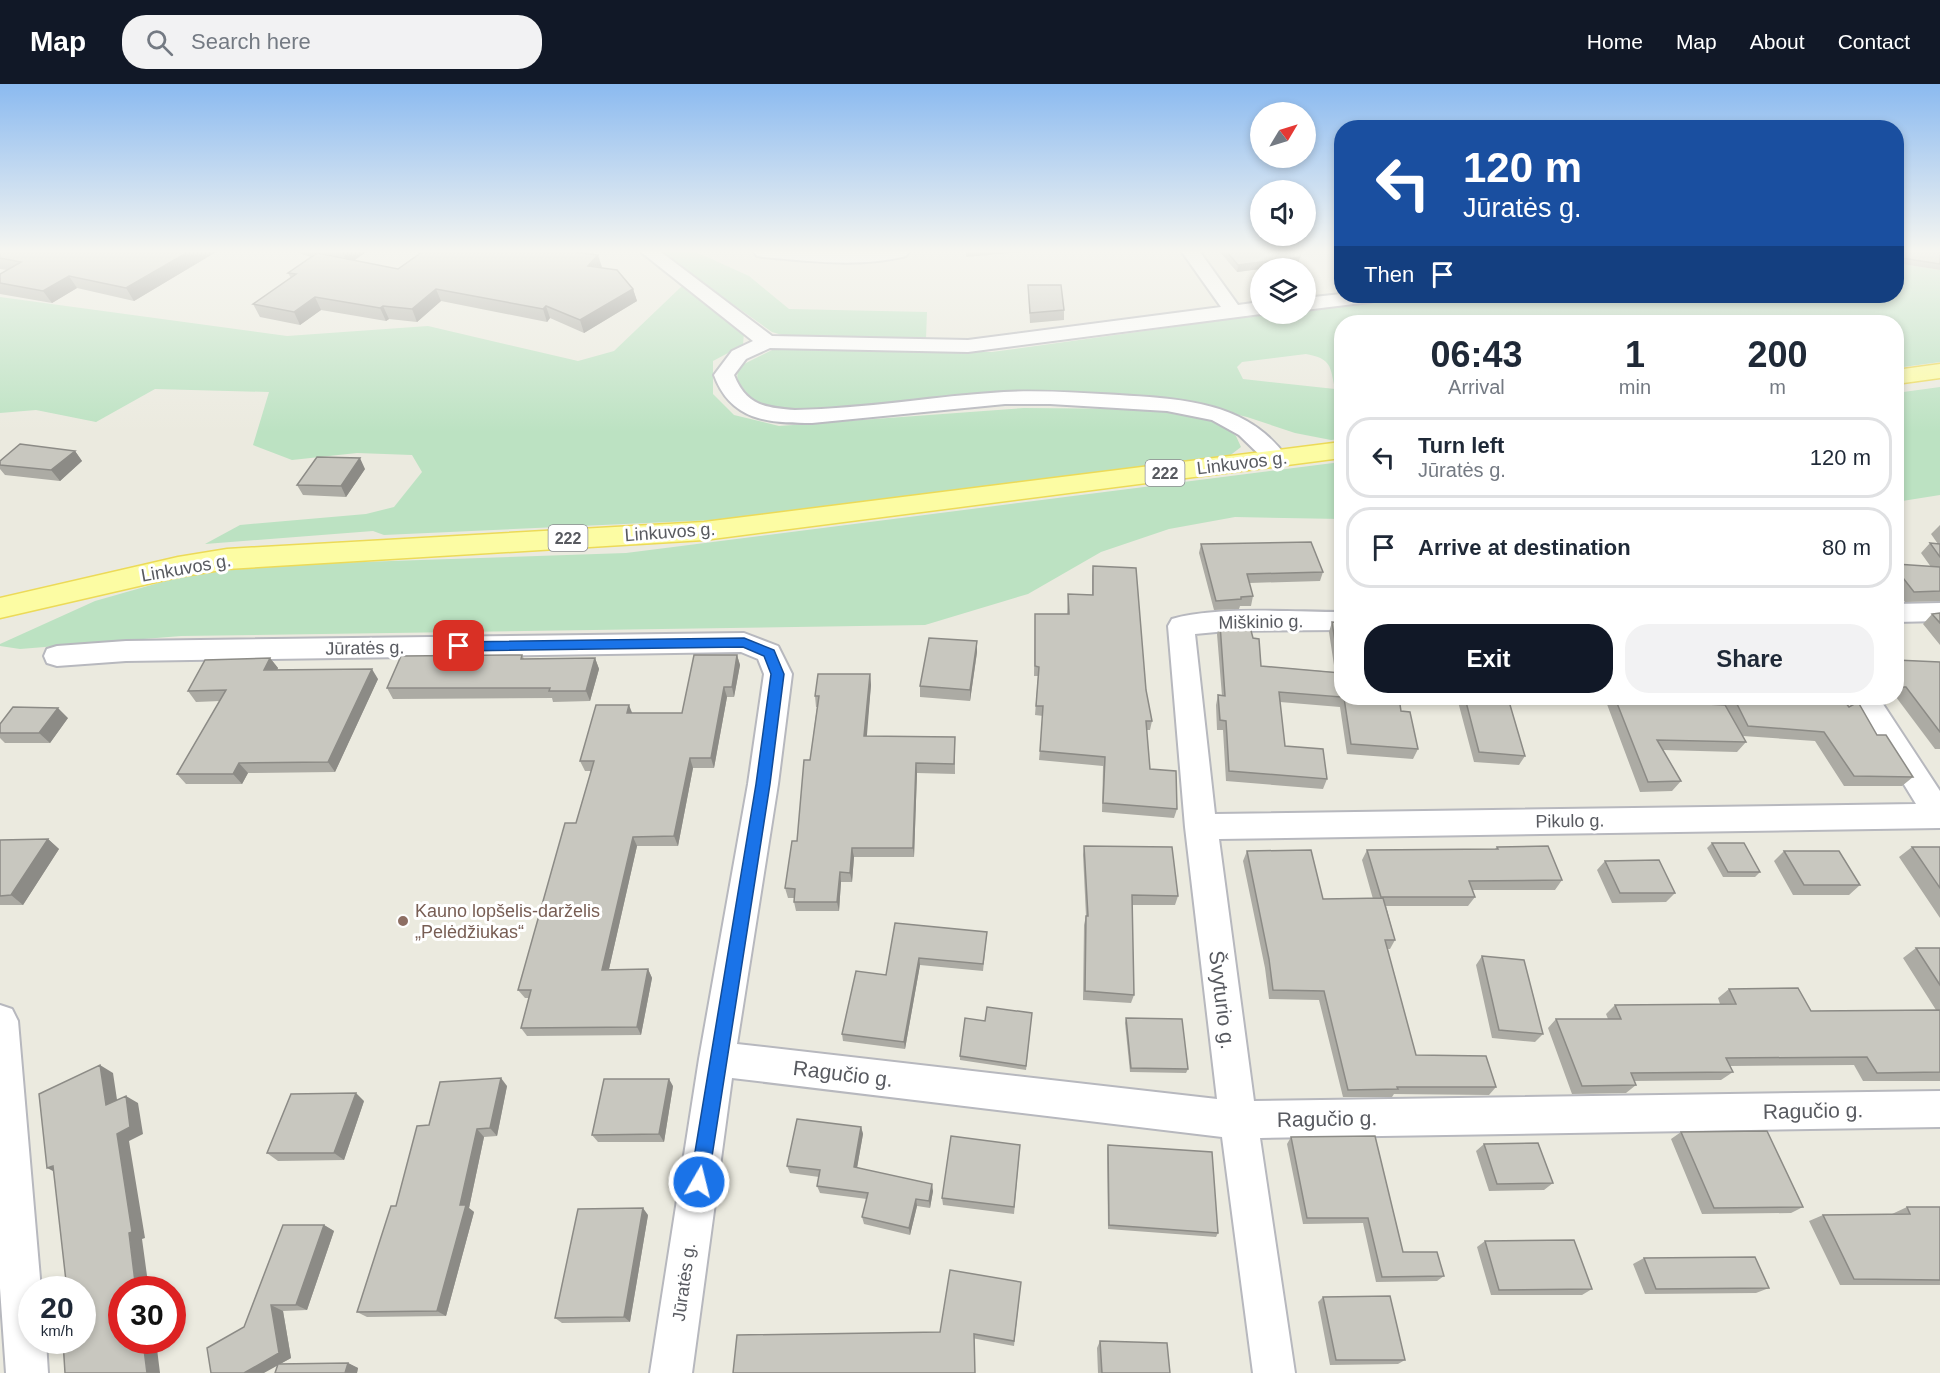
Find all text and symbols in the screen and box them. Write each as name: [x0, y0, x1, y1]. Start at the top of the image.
search box: [122, 15, 542, 69]
text: Map: [30, 26, 86, 57]
icon: search: [143, 26, 176, 59]
text: Search here: [191, 29, 311, 54]
text: Home: [1587, 30, 1643, 53]
text: Map: [1676, 30, 1717, 53]
text: About: [1750, 30, 1805, 53]
text: Contact: [1838, 30, 1910, 53]
north arrow: [1250, 102, 1316, 168]
map controls: [1250, 102, 1316, 324]
icon: left: [1364, 144, 1442, 222]
text: 120 m: [1463, 144, 1582, 191]
button: sound: [1250, 180, 1316, 246]
text: Jūratės g.: [1463, 193, 1582, 223]
button: layers: [1250, 258, 1316, 324]
icon: arrive: [1426, 258, 1459, 291]
text: Then: [1364, 262, 1414, 287]
text: 06:43: [1430, 334, 1522, 375]
text: 1: [1625, 334, 1645, 375]
text: 200: [1747, 334, 1808, 375]
text: Arrival: [1448, 376, 1505, 398]
text: min: [1619, 376, 1651, 398]
text: m: [1769, 376, 1786, 398]
text: Turn left: [1418, 433, 1504, 458]
icon: left: [1367, 441, 1400, 474]
text: 120 m: [1810, 445, 1871, 470]
street label: Linkuvos g.: [1196, 448, 1288, 478]
text: Jūratės g.: [1418, 459, 1506, 481]
road number: 222: [1146, 460, 1184, 486]
street label: Linkuvos g.: [624, 519, 716, 545]
road number: 222: [548, 525, 588, 551]
icon: arrive: [1367, 531, 1400, 564]
text: Arrive at destination: [1418, 535, 1631, 560]
text: 80 m: [1822, 535, 1871, 560]
street label: Linkuvos g.: [139, 550, 233, 586]
street label: Miškinio g.: [1218, 611, 1304, 633]
pin: [433, 620, 484, 671]
button: Exit: [1364, 624, 1613, 693]
button: Share: [1625, 624, 1874, 693]
icon: arrive: [442, 629, 475, 662]
street label: Jūratės g.: [325, 637, 405, 659]
street label: Pikulo g.: [1535, 810, 1605, 832]
place label: Kauno lopšelis-darželis „Pelėdžiukas“: [415, 901, 600, 942]
marker: Kauno lopšelis-darželis „Pelėdžiukas“: [396, 914, 410, 928]
street label: Švyturio g.: [1205, 949, 1240, 1051]
street label: Ragučio g.: [792, 1056, 894, 1091]
street label: Ragučio g.: [1763, 1098, 1863, 1123]
street label: Ragučio g.: [1277, 1106, 1377, 1131]
position arrow: [667, 1150, 731, 1214]
street label: Jūratės g.: [669, 1241, 699, 1323]
speed limit sign: 30: [108, 1276, 186, 1354]
text: 20: [40, 1291, 74, 1324]
text: km/h: [41, 1322, 73, 1339]

